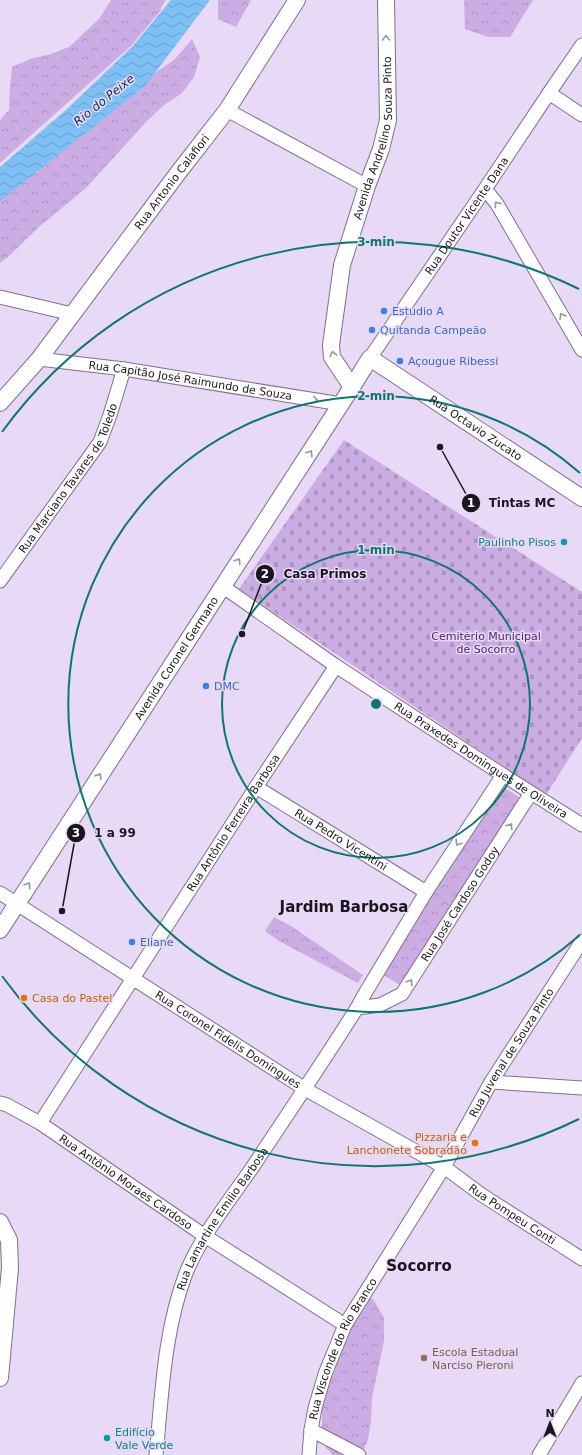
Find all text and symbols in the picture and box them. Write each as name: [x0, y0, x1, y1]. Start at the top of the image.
one-way arrow: [382, 35, 391, 41]
street label: Avenida Andrelino Souza Pinto: [350, 56, 395, 221]
water label: Rio do Peixe: [71, 71, 137, 129]
street label: Rua Antonio Calafiori: [132, 132, 212, 232]
street label: Rua Doutor Vicente Dana: [422, 154, 511, 277]
one-way arrow: [494, 201, 502, 208]
text: 3 min: [357, 235, 395, 249]
place label: Estudio A: [392, 305, 444, 318]
marker: Estudio A: [379, 306, 389, 316]
one-way arrow: [560, 313, 567, 320]
place label: Quitanda Campeão: [380, 324, 487, 337]
marker: Quitanda Campeão: [367, 325, 377, 335]
one-way arrow: [329, 351, 337, 357]
place label: Açougue Ribessi: [408, 355, 498, 368]
marker: Açougue Ribessi: [395, 356, 405, 366]
street label: Rua Capitão José Raimundo de Souza: [88, 358, 293, 403]
text: 2 min: [357, 389, 395, 403]
street label: Rua Octavio Zucato: [427, 393, 525, 463]
one-way arrow: [312, 395, 318, 404]
street label: Rua Marciano Tavares de Toledo: [16, 402, 120, 555]
one-way arrow: [305, 450, 312, 457]
callout: Tintas MC: [461, 491, 563, 515]
text: 1: [467, 496, 475, 510]
text: Tintas MC: [489, 496, 556, 510]
place label: Paulinho Pisos: [478, 536, 556, 549]
marker: Paulinho Pisos: [559, 537, 569, 547]
text: 1 min: [357, 543, 395, 557]
one-way arrow: [234, 559, 241, 566]
callout: Casa Primos: [255, 562, 374, 586]
text: 2: [261, 567, 269, 581]
text: Casa Primos: [283, 567, 367, 581]
street label: Avenida Coronel Germano: [132, 594, 221, 722]
park label: Cemitério Municipal de Socorro: [431, 630, 541, 656]
place label: DMC: [214, 680, 240, 693]
marker: DMC: [201, 681, 211, 691]
centre of rings: [369, 697, 383, 711]
street label: Rua Praxedes Domingues de Oliveira: [392, 699, 570, 821]
street label: Rua Antônio Ferreira Barbosa: [184, 752, 282, 894]
one-way arrow: [94, 773, 102, 780]
street label: Rua Pedro Vicentini: [292, 806, 390, 873]
callout: 1 a 99: [66, 821, 144, 845]
one-way arrow: [506, 823, 513, 830]
text: 3: [72, 826, 80, 840]
text: 1 a 99: [94, 826, 136, 840]
one-way arrow: [455, 839, 463, 846]
street label: Rua José Cardoso Godoy: [418, 843, 502, 964]
one-way arrow: [23, 882, 31, 889]
district label: Jardim Barbosa: [279, 898, 408, 916]
place label: Eliane: [140, 936, 174, 949]
marker: Eliane: [127, 937, 137, 947]
one-way arrow: [405, 979, 412, 986]
street label: Rua Juvenal de Souza Pinto: [466, 985, 557, 1119]
street label: Rua Coronel Fidelis Domingues: [153, 988, 303, 1091]
place label: Casa do Pastel: [32, 992, 112, 1005]
marker: Casa do Pastel: [19, 993, 29, 1003]
place label: Pizzaria e Lanchonete Sobradão: [347, 1131, 467, 1157]
street label: Rua Antônio Moraes Cardoso: [57, 1132, 195, 1232]
marker: Pizzaria e Lanchonete Sobradão: [470, 1138, 480, 1148]
street label: Rua Lamartine Emilio Barbosa: [174, 1145, 270, 1292]
street label: Rua Pompeu Conti: [466, 1181, 558, 1247]
district label: Socorro: [386, 1257, 452, 1275]
street label: Rua Visconde do Rio Branco: [307, 1275, 380, 1421]
place label: Escola Estadual Narciso Pieroni: [432, 1346, 518, 1372]
marker: Escola Estadual Narciso Pieroni: [419, 1353, 429, 1363]
north arrow: [530, 1403, 570, 1443]
text: N: [545, 1407, 555, 1420]
place label: Edifício Vale Verde: [115, 1426, 173, 1452]
marker: Edifício Vale Verde: [102, 1433, 112, 1443]

